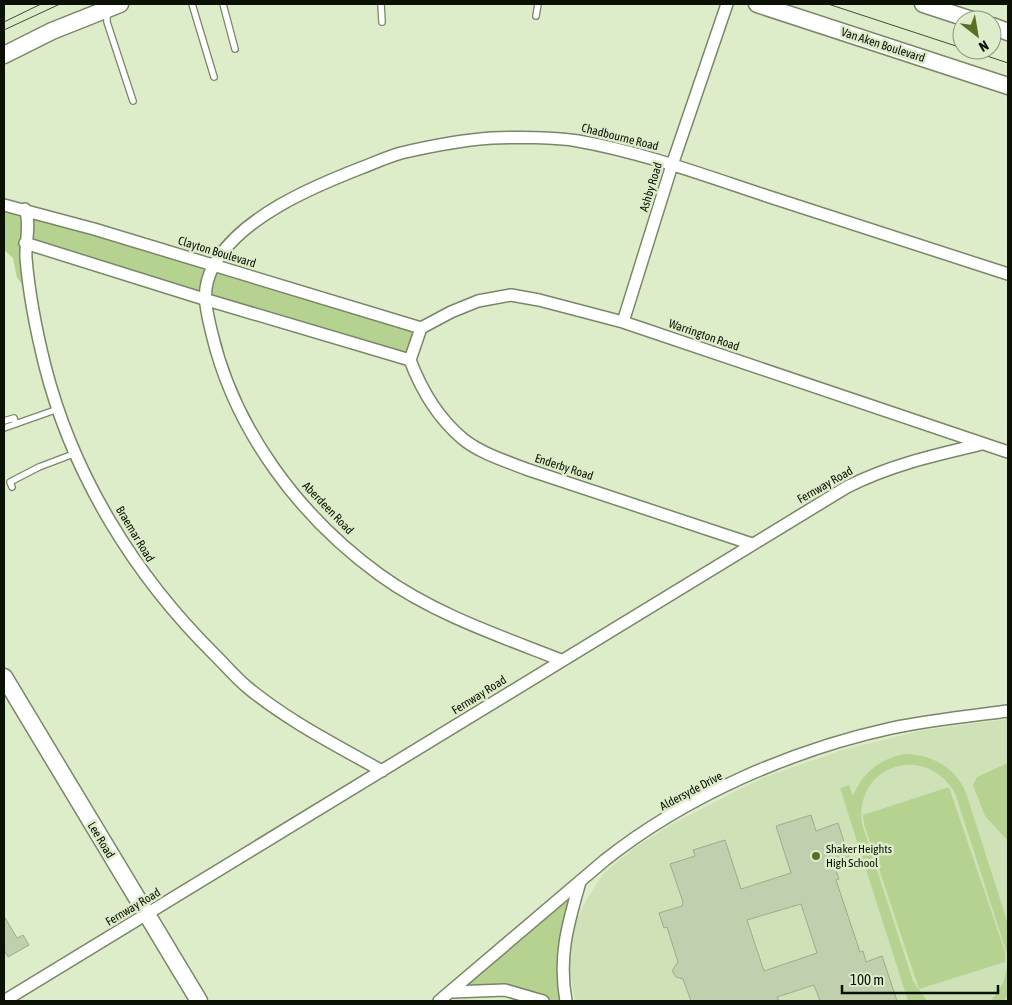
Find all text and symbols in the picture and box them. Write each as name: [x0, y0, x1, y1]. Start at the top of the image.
north arrow: [952, 10, 1002, 60]
street label: Van Aken Boulevard: [839, 25, 927, 65]
text: N: [976, 37, 991, 55]
street label: Chadbourne Road: [580, 121, 660, 153]
street label: Ashby Road: [637, 161, 665, 213]
street label: Clayton Boulevard: [176, 234, 258, 270]
street label: Warrington Road: [667, 316, 741, 354]
street label: Enderby Road: [533, 451, 595, 483]
street label: Fernway Road: [795, 464, 855, 506]
street label: Aberdeen Road: [300, 479, 356, 537]
street label: Braemar Road: [113, 504, 157, 564]
street label: Fernway Road: [449, 673, 509, 717]
street label: Aldersyde Drive: [657, 769, 725, 813]
street label: Lee Road: [85, 819, 117, 861]
place label: Shaker Heights High School: [826, 842, 892, 870]
marker: Shaker Heights High School: [810, 850, 822, 862]
street label: Fernway Road: [103, 885, 163, 929]
scale bar: [842, 962, 998, 994]
text: 100 m: [850, 971, 884, 988]

